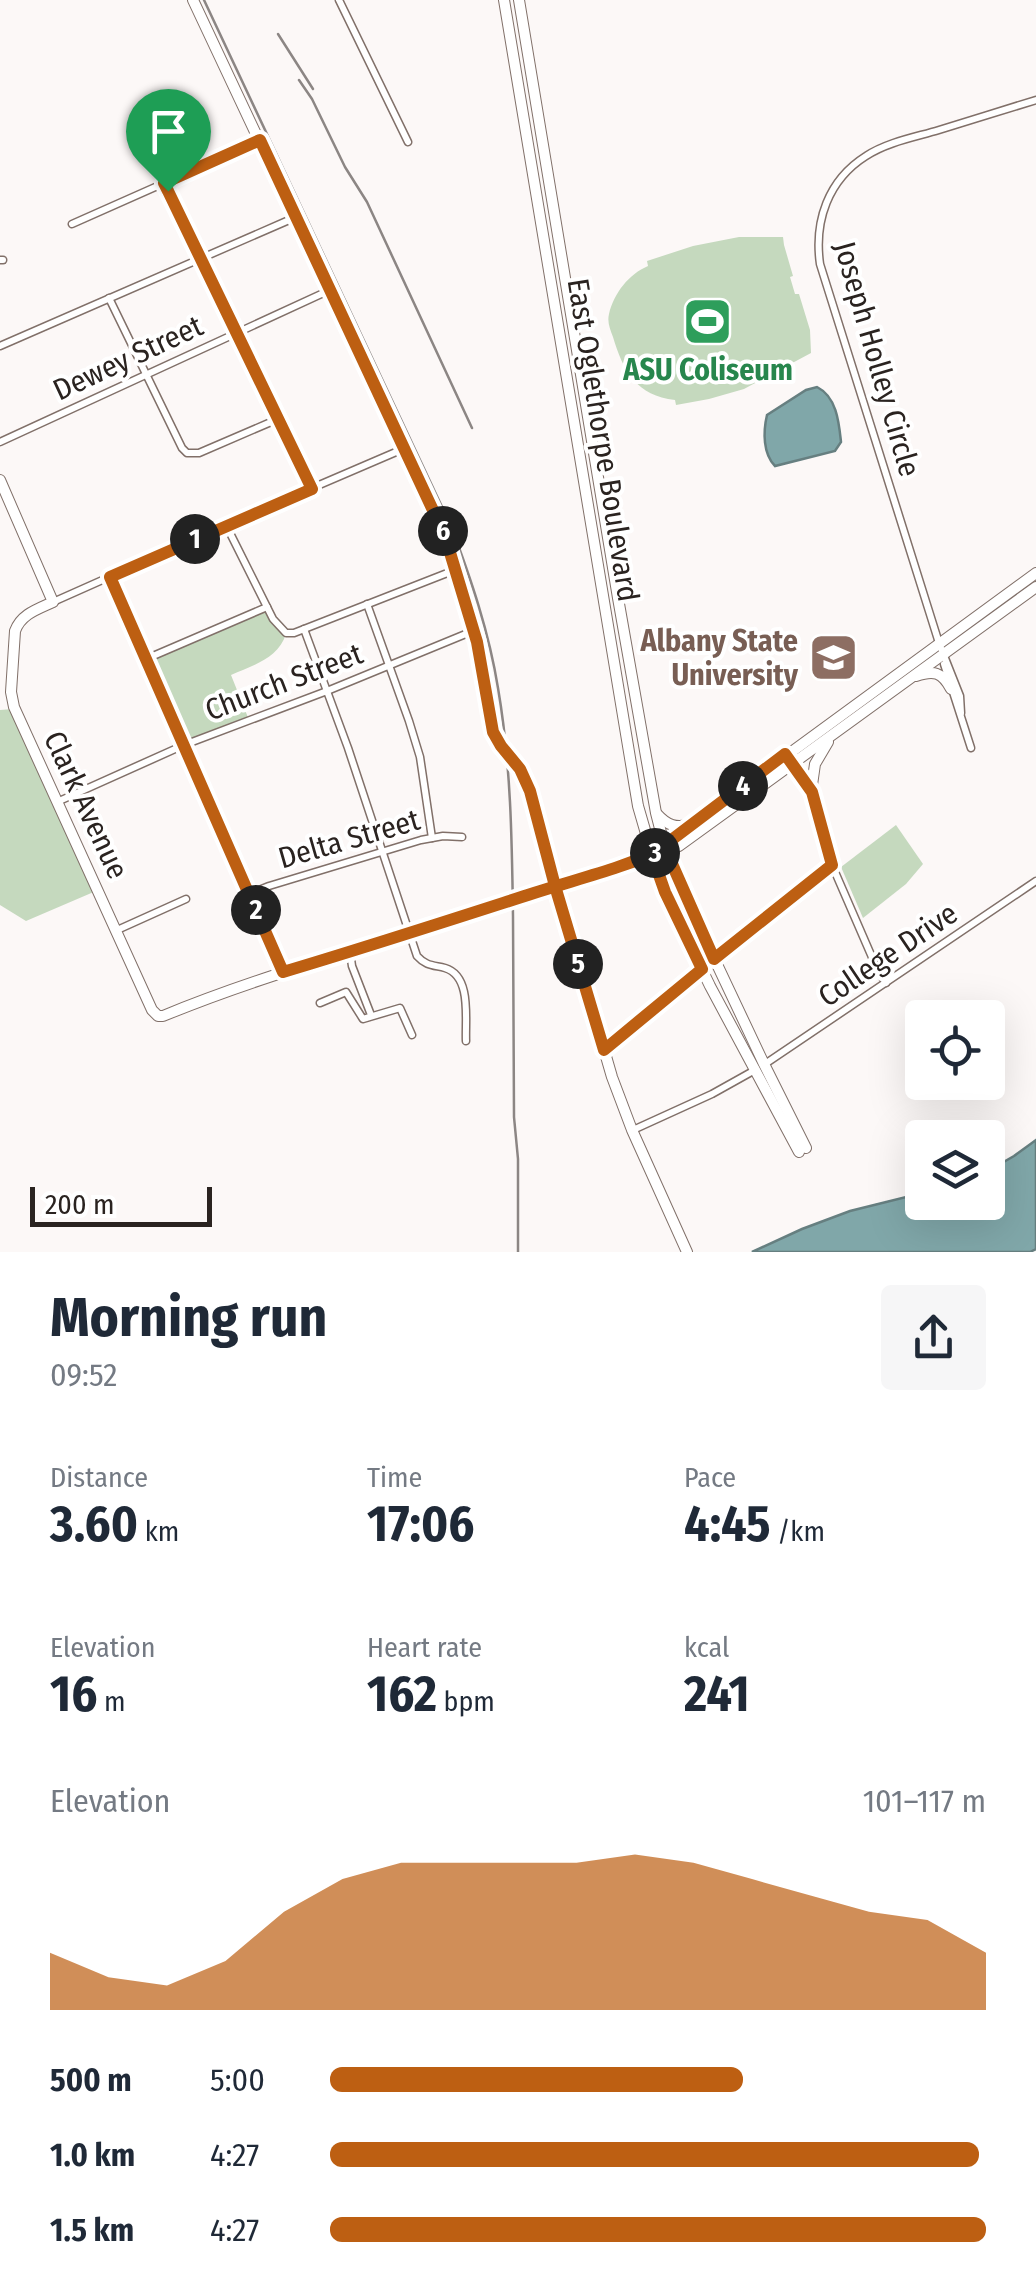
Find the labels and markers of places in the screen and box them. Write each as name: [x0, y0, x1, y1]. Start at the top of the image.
pin: [126, 89, 211, 192]
sports icon: ASU Coliseum: [682, 295, 734, 347]
place label: ASU Coliseum: [622, 352, 793, 388]
pin: 6: [418, 506, 468, 556]
pin: 1: [170, 514, 220, 564]
place label: Albany State University: [640, 623, 799, 693]
school or university icon: Albany State University: [807, 632, 859, 684]
pin: 4: [718, 761, 768, 811]
pin: 3: [630, 828, 680, 878]
pin: 2: [231, 885, 281, 935]
pin: 5: [553, 939, 603, 989]

